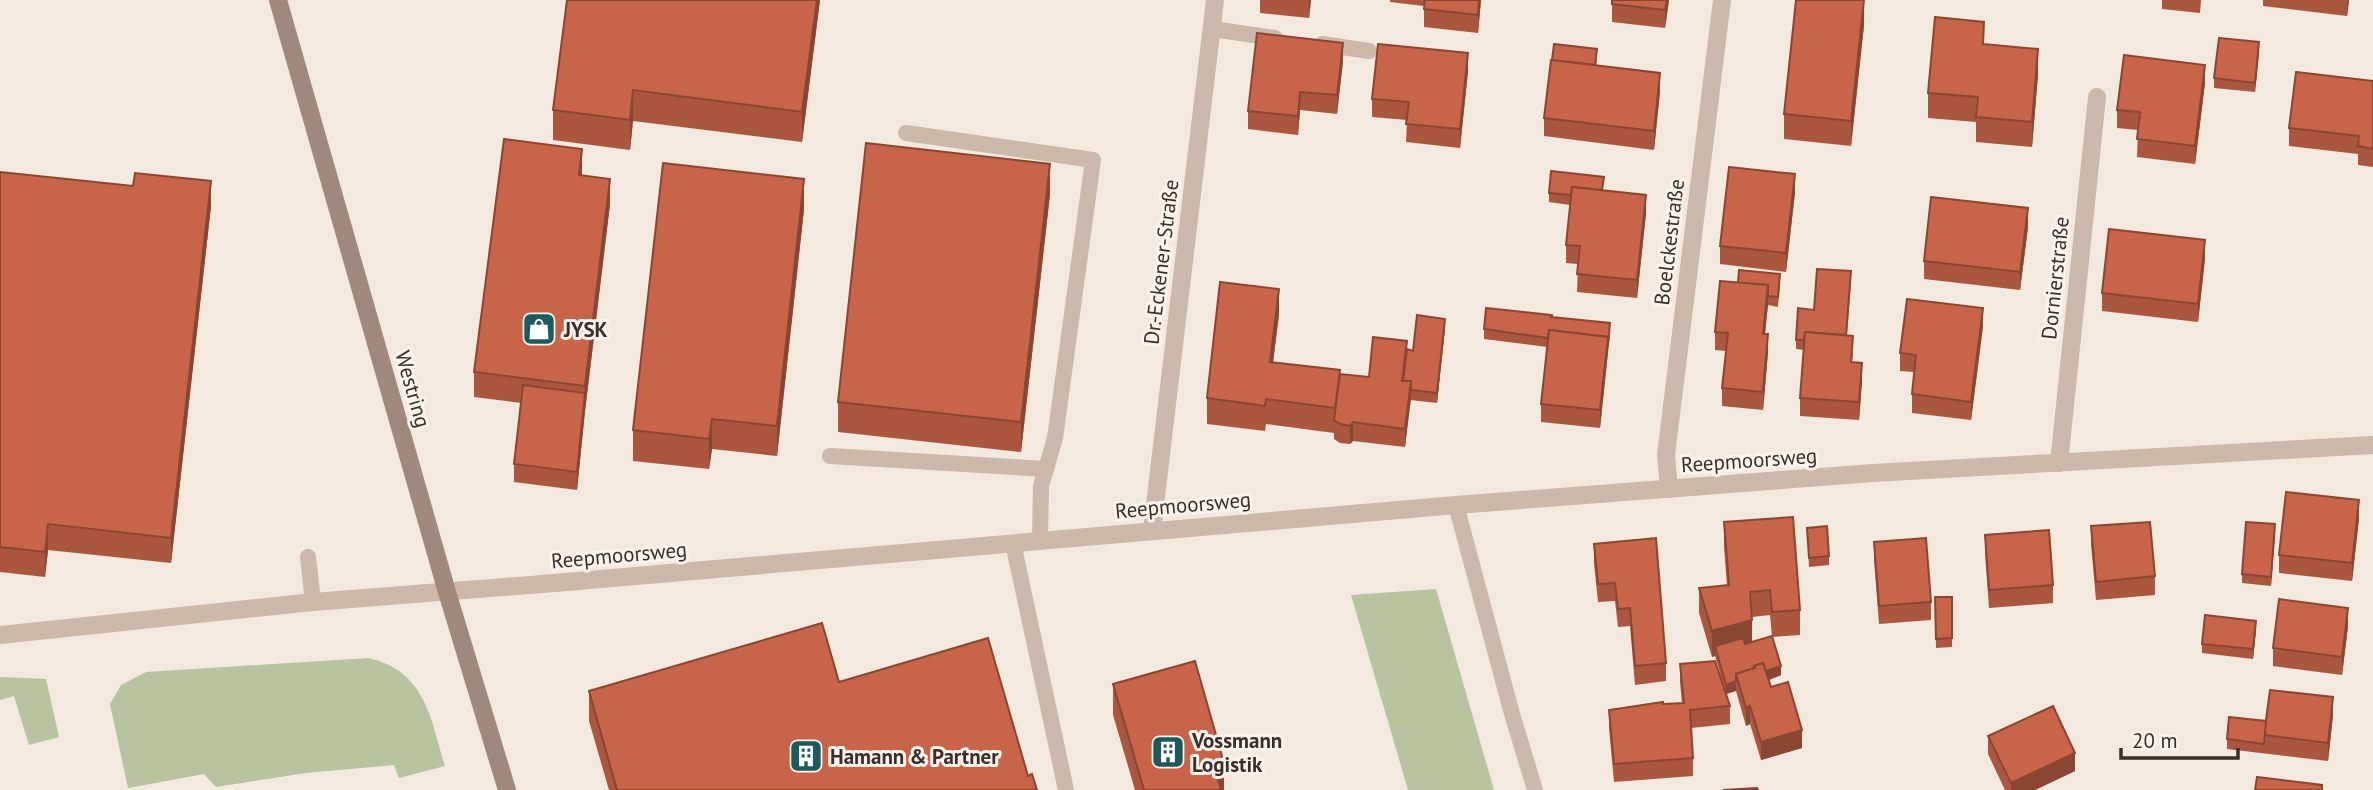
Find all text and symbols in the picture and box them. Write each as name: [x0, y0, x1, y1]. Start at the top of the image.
street label: Boelckestraße: [1648, 177, 1690, 307]
street label: Dr.-Eckener-Straße: [1137, 178, 1185, 346]
street label: Dornierstraße: [2035, 215, 2075, 341]
shop icon: JYSK: [520, 310, 558, 348]
place label: JYSK: [563, 316, 608, 343]
street label: Westring: [389, 347, 437, 431]
street label: Reepmoorsweg: [1680, 442, 1818, 478]
street label: Reepmoorsweg: [1114, 486, 1252, 524]
street label: Reepmoorsweg: [550, 536, 688, 574]
scale bar: [2121, 716, 2238, 760]
place label: Vossmann Logistik: [1191, 727, 1282, 778]
text: 20 m: [2132, 727, 2178, 754]
building icon: Vossmann Logistik: [1149, 733, 1187, 771]
building icon: Hamann & Partner: [787, 737, 825, 775]
place label: Hamann & Partner: [830, 743, 999, 770]

